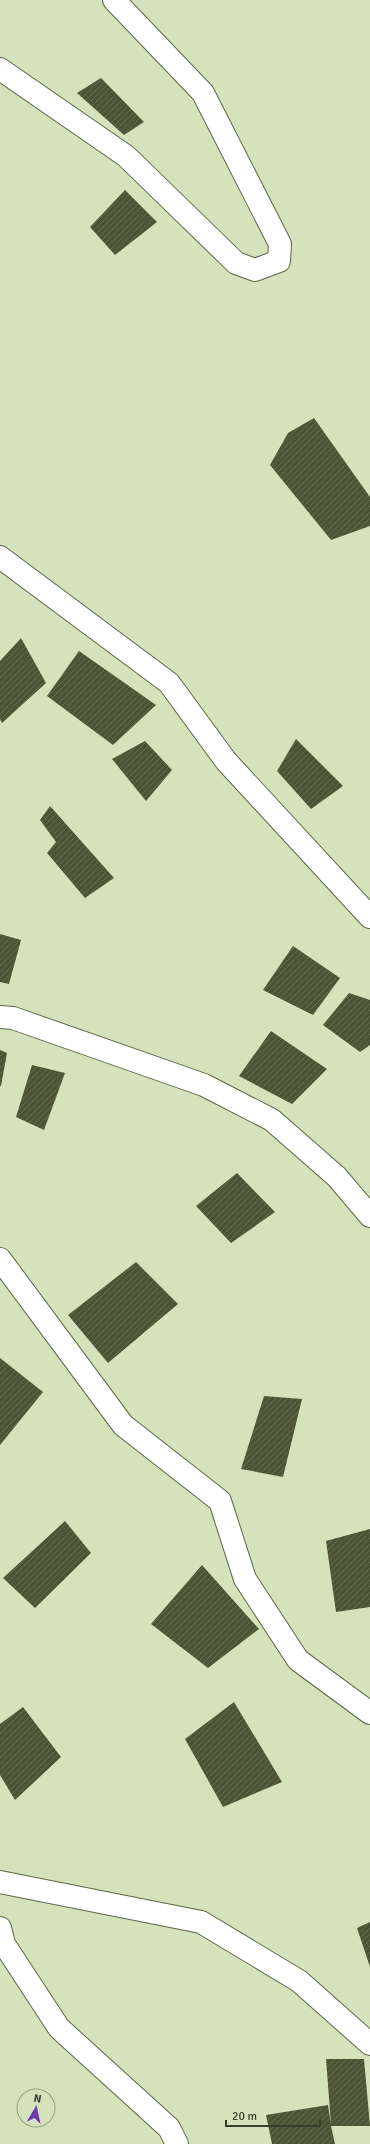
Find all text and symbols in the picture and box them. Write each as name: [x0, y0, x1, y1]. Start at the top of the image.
north arrow: [16, 2088, 56, 2128]
text: N: [33, 2092, 42, 2106]
scale bar: [226, 2102, 320, 2128]
text: 20 m: [232, 2109, 257, 2124]

